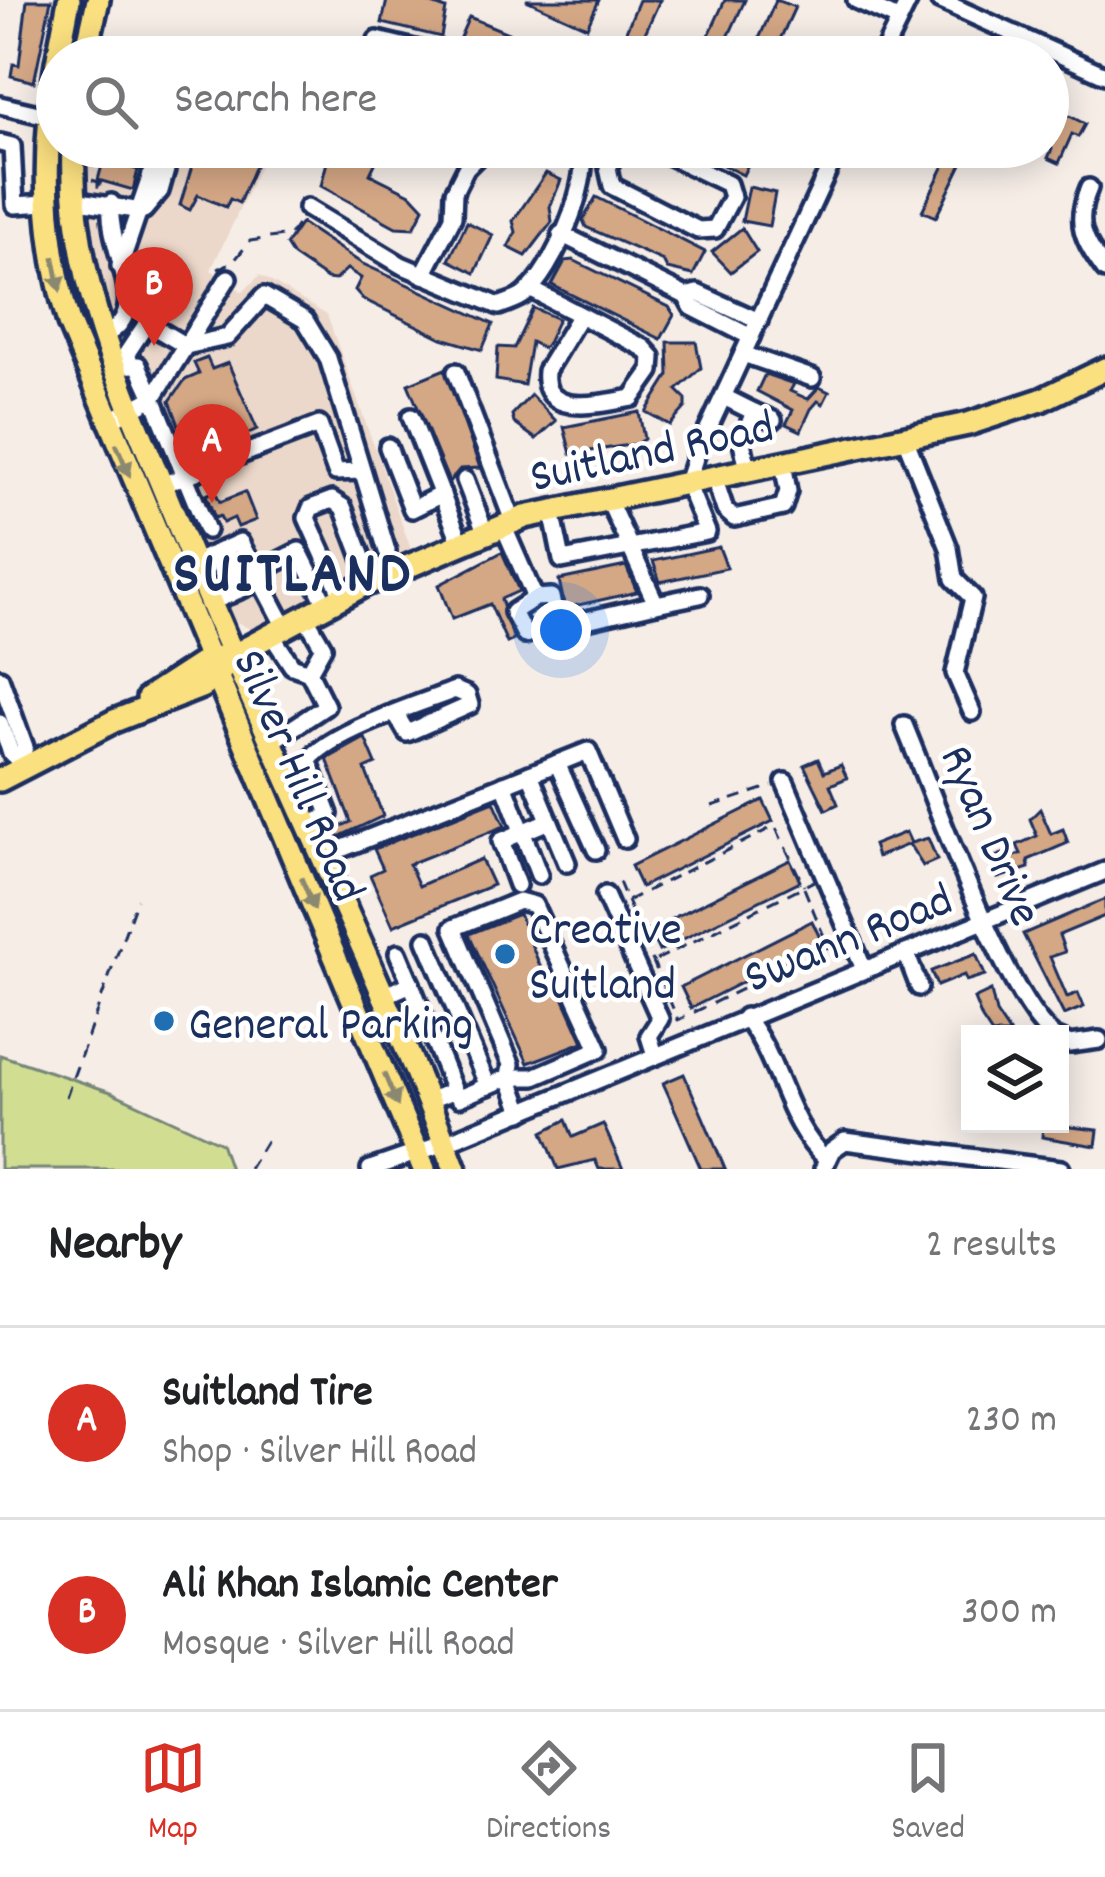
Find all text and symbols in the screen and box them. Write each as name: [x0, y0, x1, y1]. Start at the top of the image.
search box: [36, 36, 1069, 168]
icon: search: [78, 69, 144, 135]
text: Search here: [174, 70, 377, 134]
pin: B: [115, 247, 193, 346]
one-way arrow: [47, 256, 66, 293]
street label: Suitland Road: [524, 396, 781, 515]
pin: A: [173, 404, 251, 503]
one-way arrow: [114, 443, 133, 479]
district label: SUITLAND: [173, 535, 413, 621]
your location: [531, 600, 591, 660]
street label: Silver Hill Road: [211, 640, 379, 914]
street label: Ryan Drive: [918, 736, 1056, 938]
street label: Swann Road: [735, 869, 965, 1015]
one-way arrow: [299, 876, 318, 912]
place label: Creative Suitland: [529, 899, 682, 1023]
marker: Creative Suitland: [492, 941, 518, 967]
place label: General Parking: [188, 994, 473, 1063]
marker: General Parking: [151, 1008, 177, 1034]
map controls: [961, 1025, 1069, 1133]
button: layers: [961, 1025, 1069, 1133]
one-way arrow: [382, 1072, 401, 1108]
text: Nearby: [48, 1211, 181, 1283]
text: 2 results: [926, 1220, 1057, 1275]
text: Suitland Tire: [162, 1363, 373, 1427]
text: A: [76, 1395, 98, 1450]
text: 230 m: [966, 1395, 1057, 1450]
text: Shop · Silver Hill Road: [162, 1427, 477, 1482]
text: Ali Khan Islamic Center: [162, 1555, 558, 1619]
text: B: [78, 1587, 96, 1642]
text: 300 m: [961, 1587, 1057, 1642]
text: Mosque · Silver Hill Road: [162, 1619, 515, 1674]
tab: Map: [140, 1735, 206, 1854]
tab: Directions: [486, 1735, 611, 1854]
tab: Saved: [891, 1735, 965, 1854]

